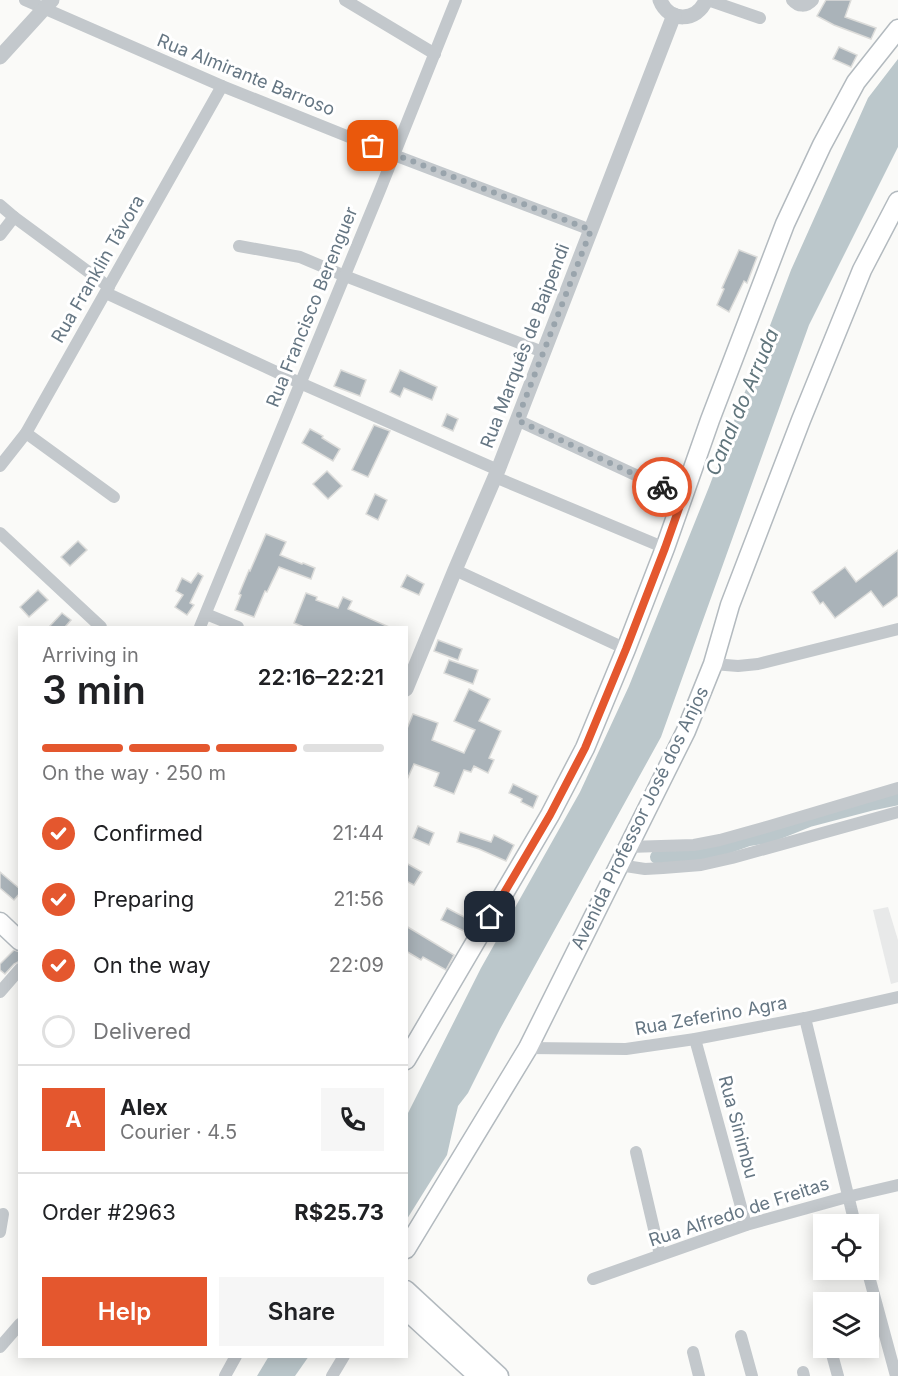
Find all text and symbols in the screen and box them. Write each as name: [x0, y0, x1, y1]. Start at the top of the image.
street label: Rua Almirante Barroso: [154, 29, 338, 120]
pin: [347, 120, 398, 171]
icon: bag: [356, 129, 389, 162]
street label: Rua Franklin Távora: [47, 191, 148, 346]
street label: Rua Francisco Berenguer: [262, 203, 361, 410]
street label: Rua Marquês de Baipendi: [476, 241, 573, 451]
water label: Canal do Arruda: [700, 325, 784, 479]
courier: [632, 457, 692, 517]
icon: bike: [646, 471, 679, 504]
text: Arriving in: [42, 643, 139, 667]
text: 22:16–22:21: [258, 664, 384, 690]
text: 3 min: [42, 666, 146, 713]
street label: Avenida Professor José dos Anjos: [567, 683, 713, 953]
text: On the way · 250 m: [42, 761, 226, 785]
icon: check: [42, 817, 75, 850]
text: Confirmed: [93, 820, 203, 846]
text: 21:44: [332, 821, 384, 845]
icon: check: [42, 883, 75, 916]
text: Preparing: [93, 886, 194, 912]
text: 21:56: [333, 887, 384, 911]
pin: [464, 891, 515, 942]
icon: home: [473, 900, 506, 933]
icon: check: [42, 949, 75, 982]
text: On the way: [93, 952, 211, 978]
text: 22:09: [329, 953, 384, 977]
street label: Rua Zeferino Agra: [633, 992, 789, 1039]
text: Delivered: [93, 1018, 191, 1044]
street label: Rua Sinimbu: [715, 1073, 762, 1181]
button: phone: [321, 1088, 384, 1151]
text: Alex: [120, 1094, 168, 1120]
text: A: [65, 1106, 82, 1132]
text: Courier · 4.5: [120, 1120, 237, 1144]
street label: Rua Alfredo de Freitas: [646, 1172, 832, 1251]
text: Order #2963: [42, 1199, 176, 1225]
text: R$25.73: [294, 1199, 384, 1225]
map controls: [813, 1214, 879, 1358]
button: locate: [813, 1214, 879, 1280]
button: Help: [42, 1277, 207, 1346]
button: Share: [219, 1277, 384, 1346]
button: layers: [813, 1292, 879, 1358]

